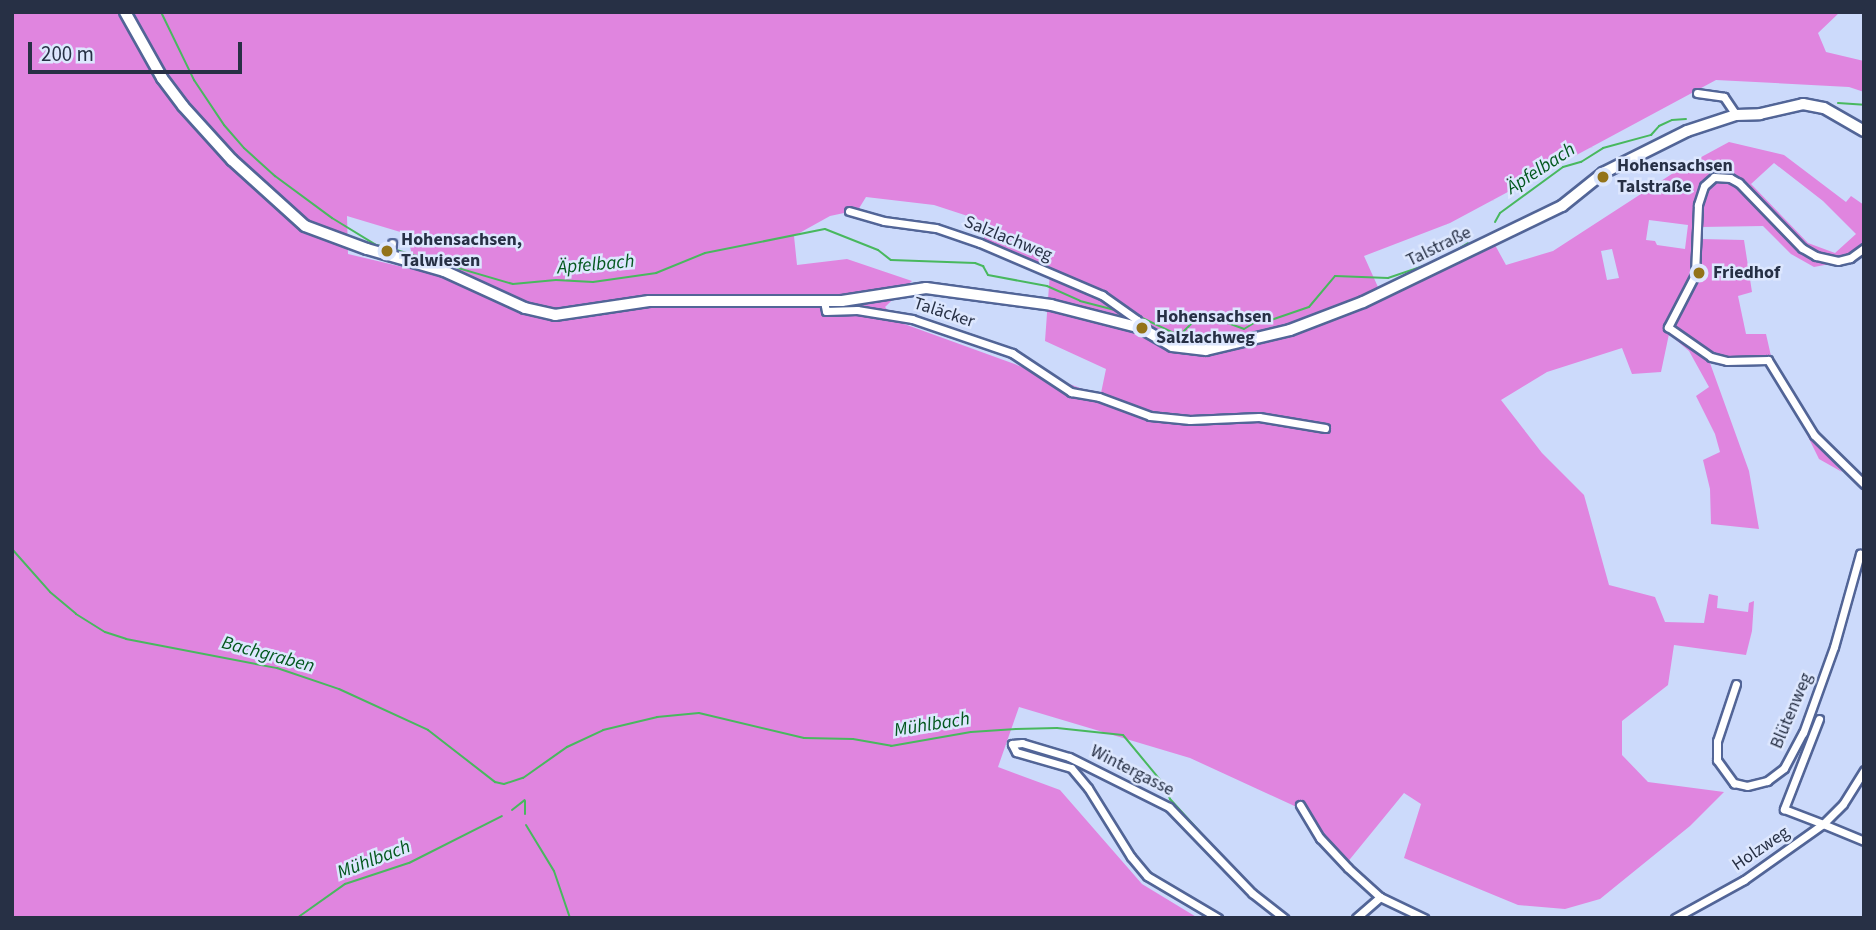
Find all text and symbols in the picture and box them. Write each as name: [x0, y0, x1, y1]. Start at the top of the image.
scale bar: [32, 28, 245, 72]
text: 200 m: [41, 39, 94, 69]
water label: Äpfelbach: [1502, 138, 1580, 200]
place label: Hohensachsen Talstraße: [1617, 156, 1733, 198]
marker: Hohensachsen Talstraße: [1595, 169, 1611, 185]
street label: Salzlachweg: [961, 212, 1055, 266]
street label: Talstraße: [1403, 222, 1475, 272]
place label: Hohensachsen, Talwiesen: [401, 230, 522, 272]
marker: Hohensachsen, Talwiesen: [379, 243, 395, 259]
water label: Äpfelbach: [556, 250, 636, 280]
place label: Friedhof: [1713, 262, 1780, 284]
marker: Friedhof: [1691, 265, 1707, 281]
street label: Taläcker: [911, 293, 977, 333]
place label: Hohensachsen Salzlachweg: [1156, 307, 1272, 350]
marker: Hohensachsen Salzlachweg: [1134, 320, 1150, 336]
water label: Bachgraben: [219, 632, 317, 678]
street label: Blütenweg: [1766, 670, 1818, 752]
water label: Mühlbach: [892, 708, 972, 742]
street label: Wintergasse: [1087, 741, 1177, 801]
street label: Holzweg: [1728, 822, 1794, 876]
water label: Mühlbach: [334, 836, 414, 884]

